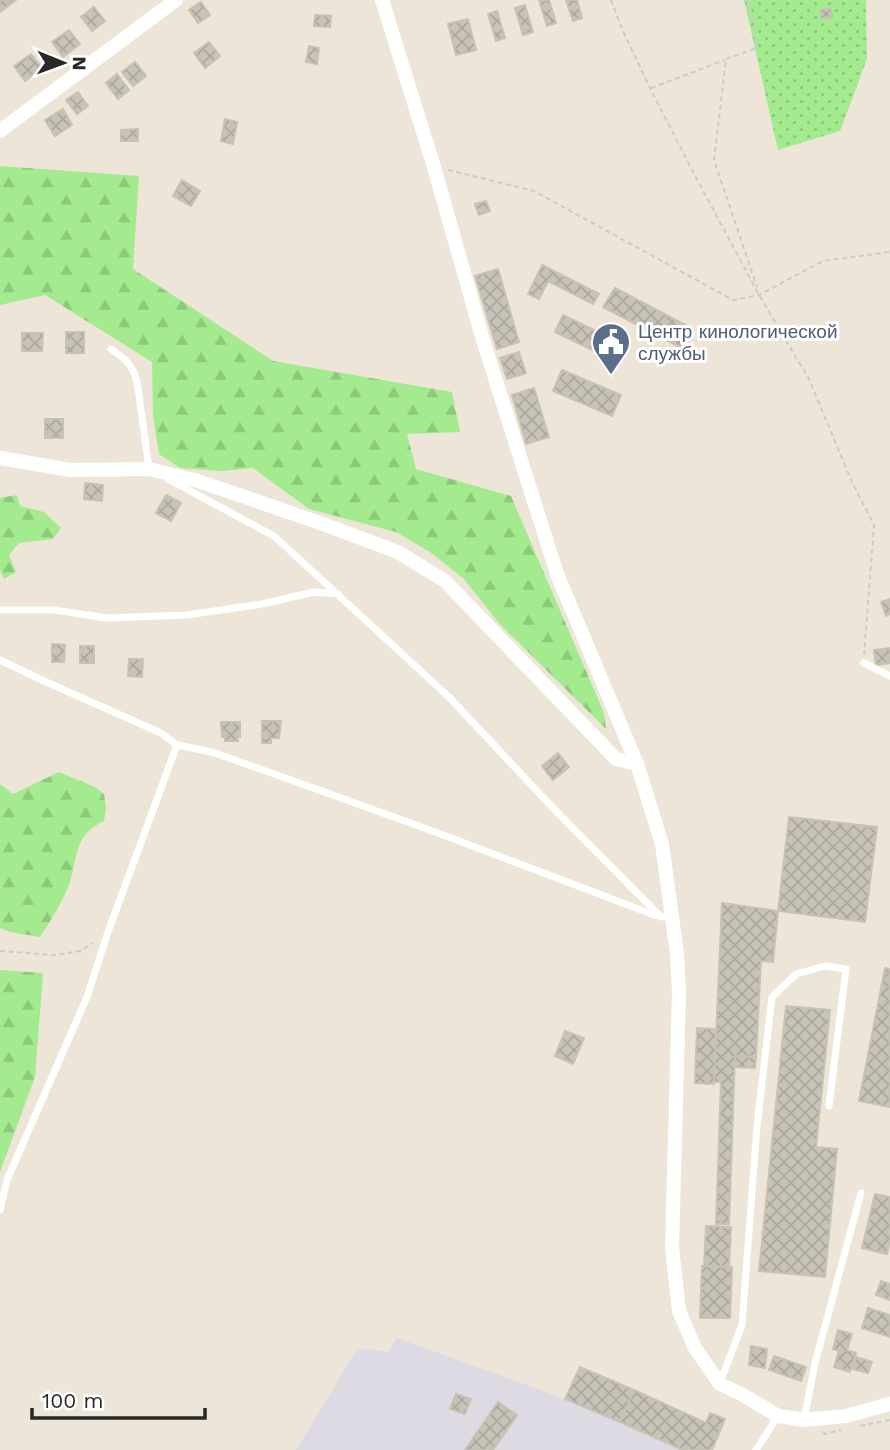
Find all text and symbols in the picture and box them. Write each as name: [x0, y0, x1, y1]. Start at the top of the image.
north arrow: [28, 28, 98, 98]
text: N: [68, 56, 91, 71]
place label: Центр кинологической службы: [638, 320, 838, 365]
public building icon: Центр кинологической службы: [590, 321, 632, 376]
scale bar: [32, 1376, 205, 1420]
text: 100 m: [42, 1388, 104, 1413]

